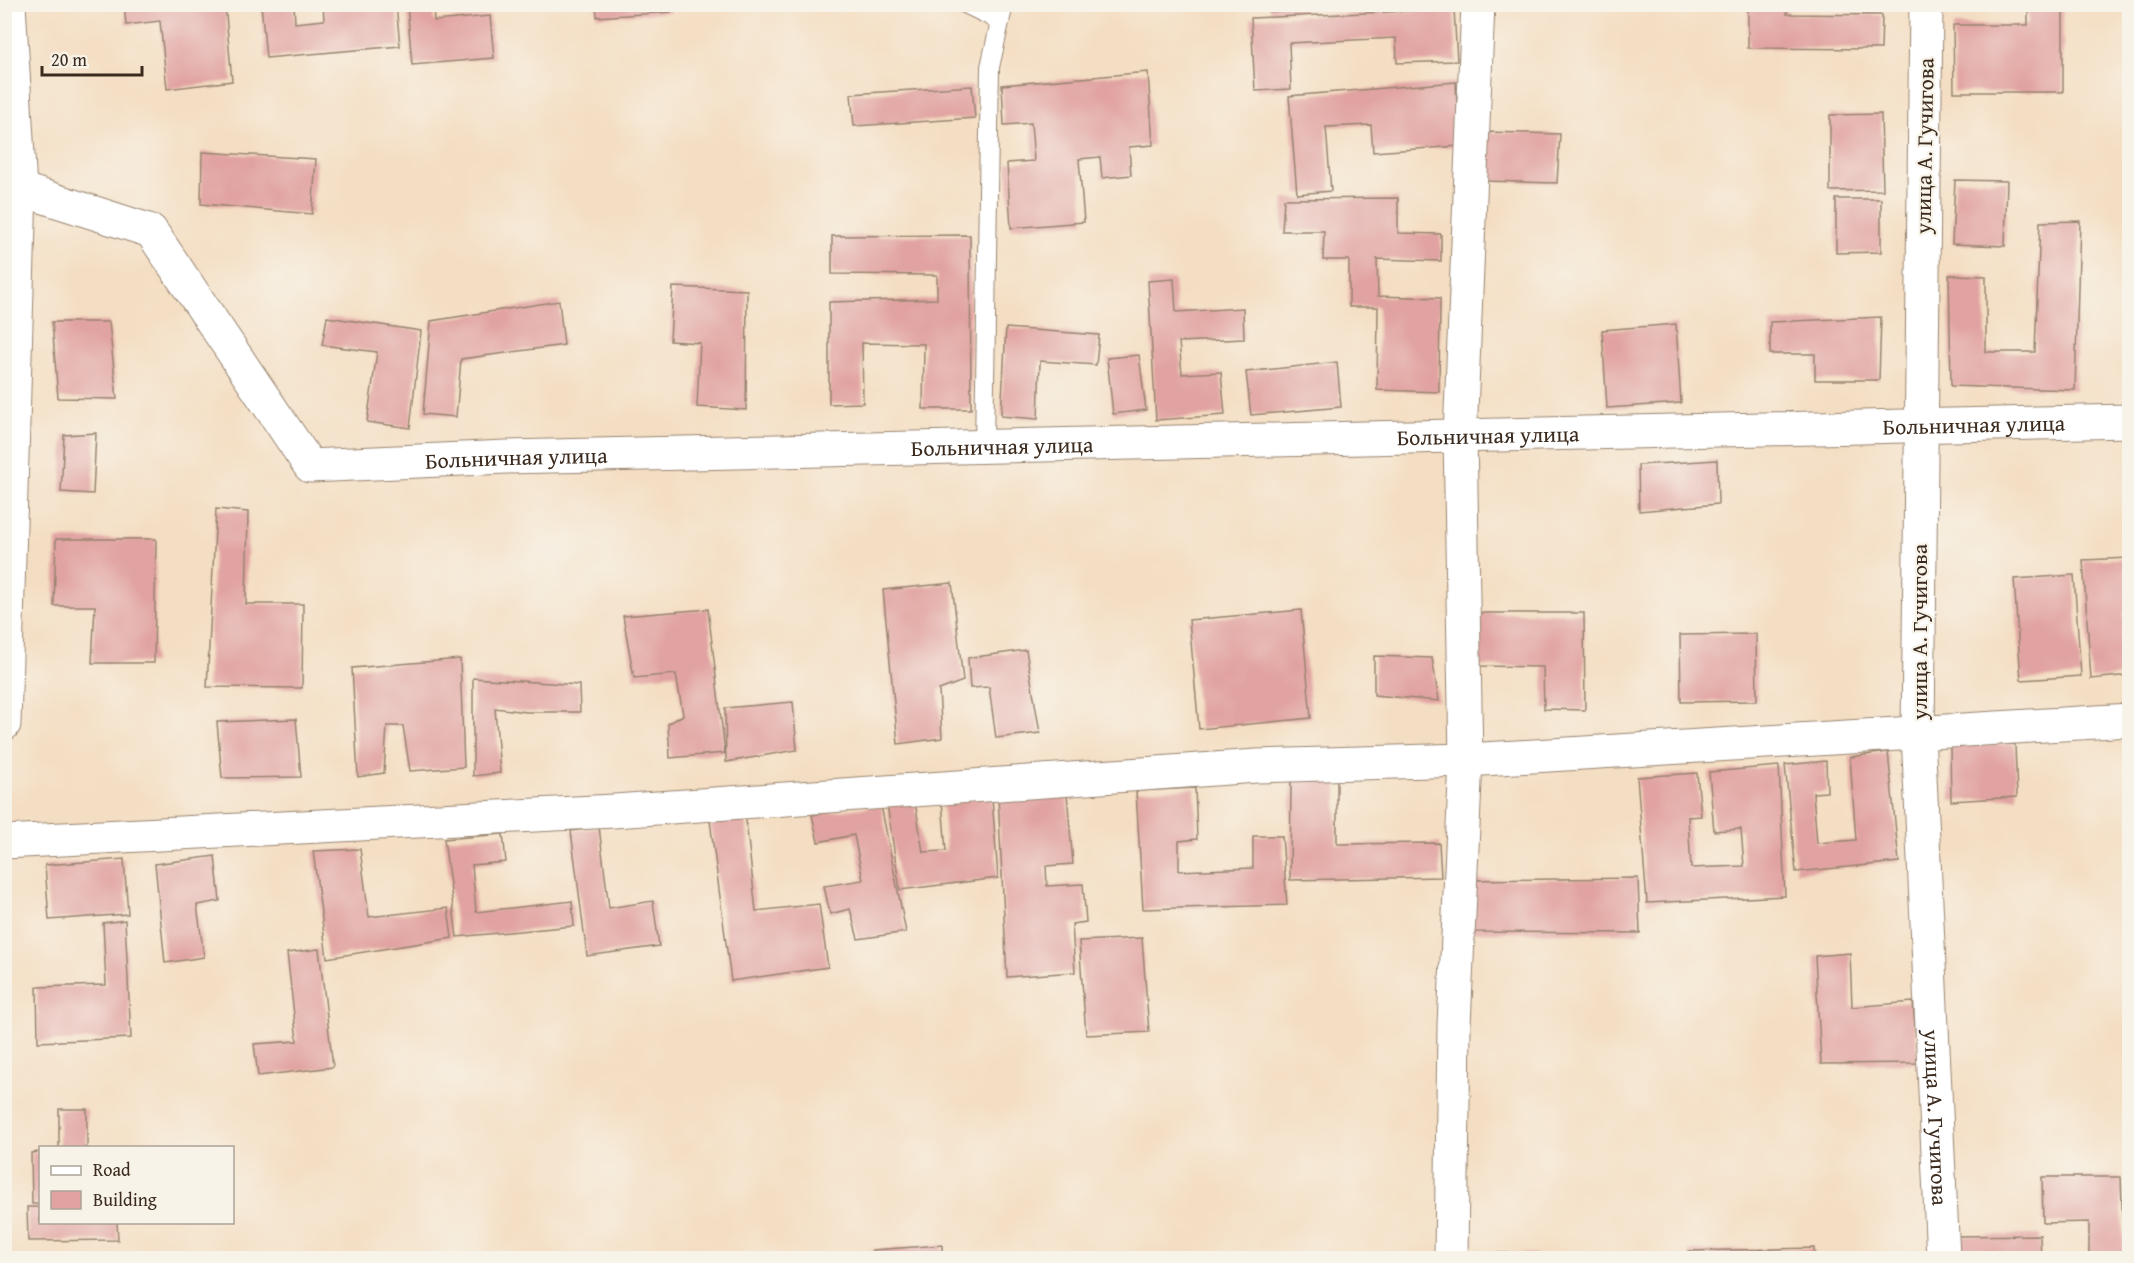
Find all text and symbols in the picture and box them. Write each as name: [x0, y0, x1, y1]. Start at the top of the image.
scale bar: [42, 39, 142, 77]
text: 20 m: [51, 46, 87, 73]
street label: улица А. Гучигова: [1906, 57, 1942, 235]
street label: Больничная улица: [1882, 406, 2066, 442]
street label: Больничная улица: [1396, 417, 1580, 453]
street label: Больничная улица: [910, 428, 1094, 464]
street label: Больничная улица: [424, 439, 608, 477]
street label: улица А. Гучигова: [1903, 543, 1935, 721]
street label: улица А. Гучигова: [1916, 1028, 1957, 1207]
legend: [39, 1146, 234, 1224]
text: Road: [93, 1156, 131, 1183]
text: Building: [93, 1186, 157, 1213]

